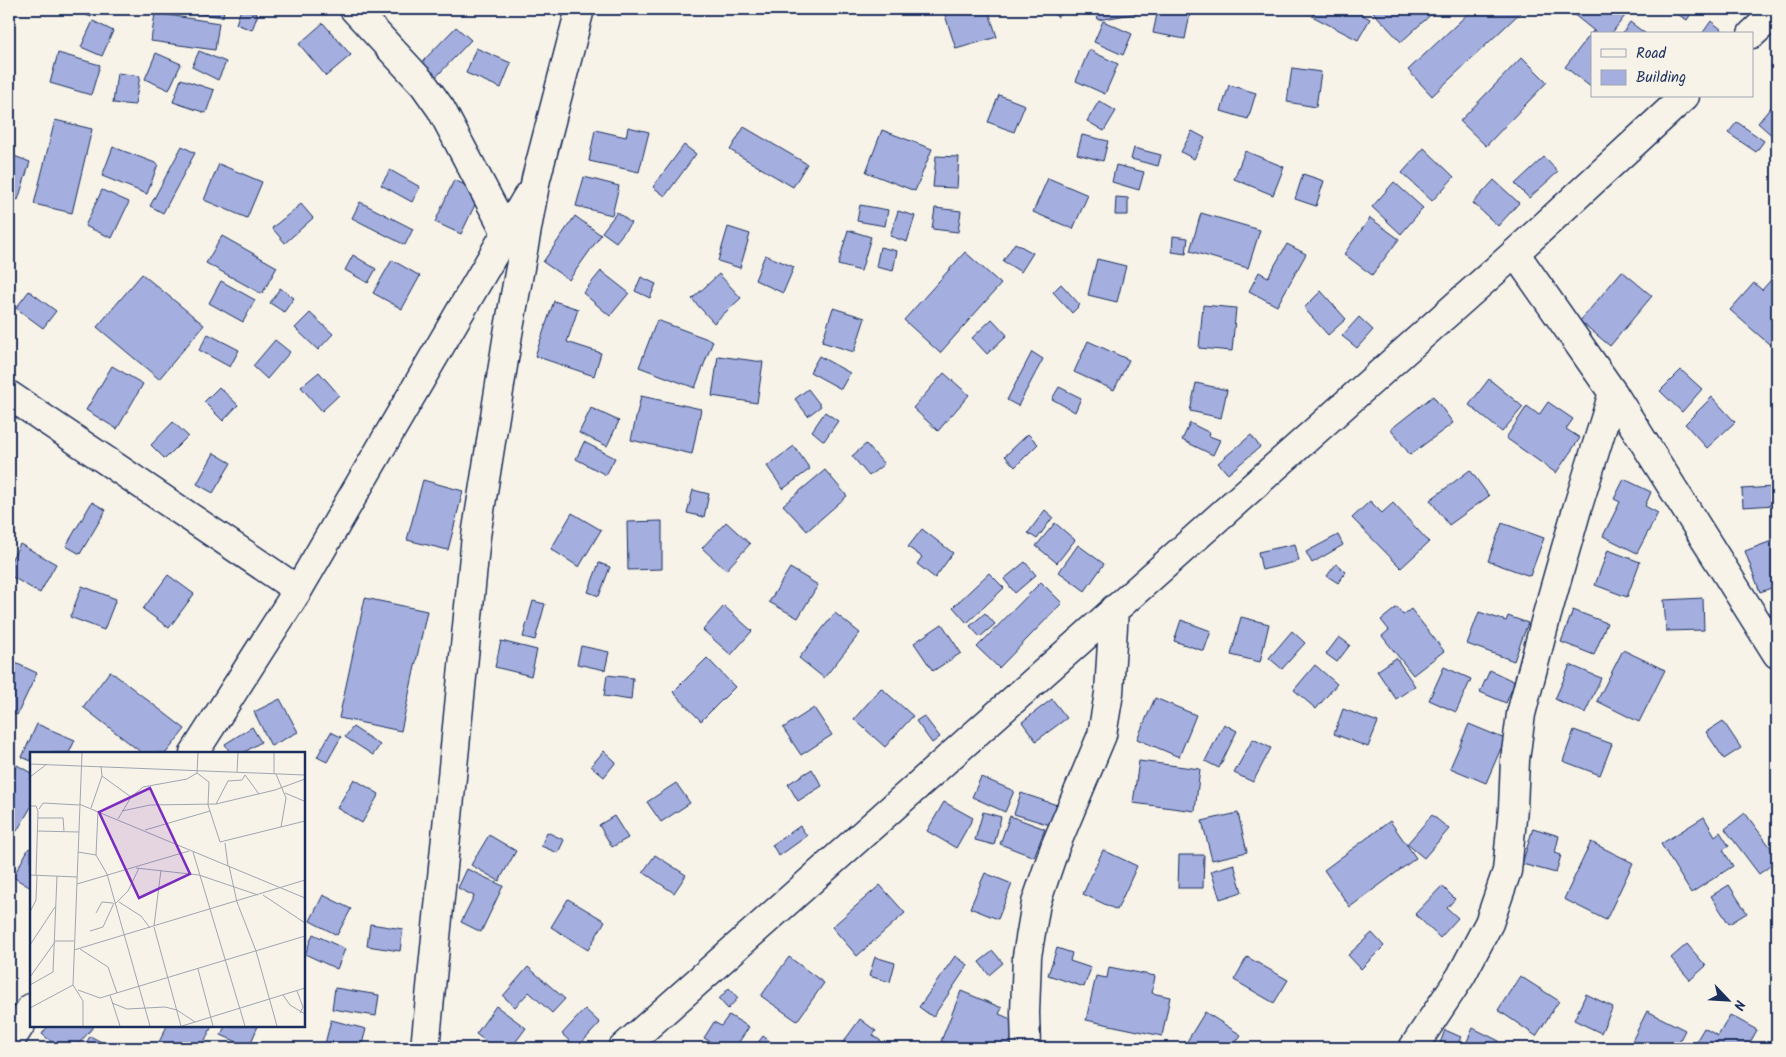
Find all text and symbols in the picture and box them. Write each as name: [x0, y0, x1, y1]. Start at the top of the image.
legend: [1591, 32, 1754, 98]
text: Road: [1636, 42, 1667, 66]
text: Building: [1636, 66, 1686, 90]
inset map: [30, 752, 305, 1027]
north arrow: [1704, 974, 1754, 1024]
text: N: [1727, 996, 1751, 1014]

